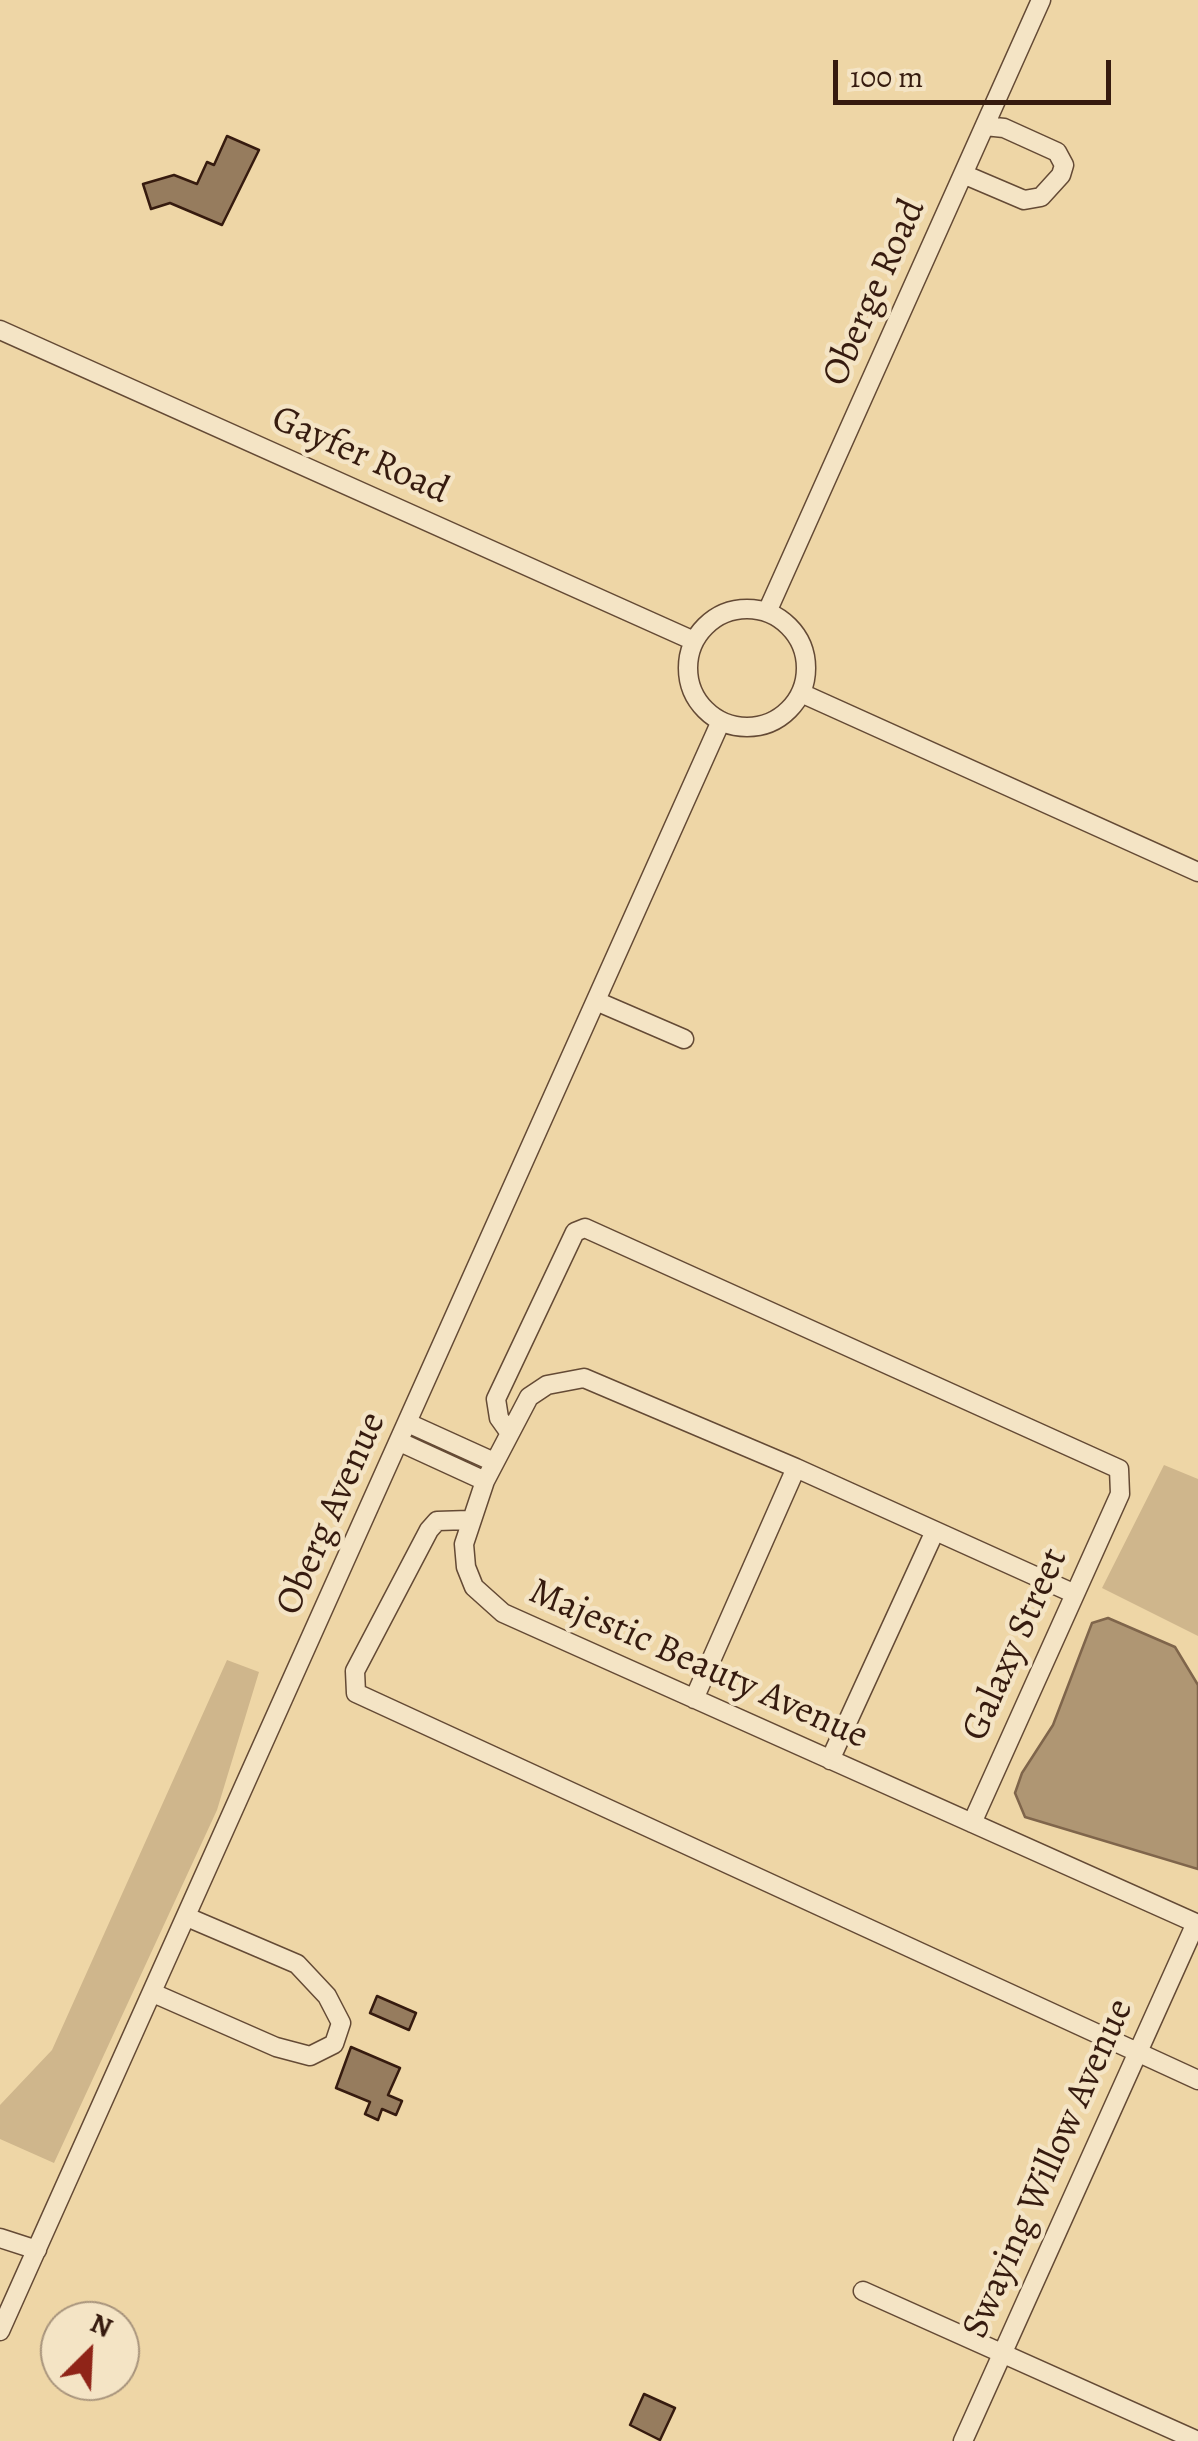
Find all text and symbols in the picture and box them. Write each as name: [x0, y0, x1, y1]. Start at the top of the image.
scale bar: [838, 40, 1116, 102]
text: 100 m: [850, 57, 923, 97]
street label: Oberge Road: [814, 192, 936, 394]
street label: Gayfer Road: [264, 397, 456, 515]
street label: Oberg Avenue: [267, 1406, 397, 1622]
street label: Galaxy Street: [953, 1542, 1079, 1748]
street label: Majestic Beauty Avenue: [522, 1570, 874, 1760]
street label: Swaying Willow Avenue: [954, 1992, 1144, 2346]
north arrow: [40, 2301, 140, 2401]
text: N: [84, 2304, 118, 2347]

